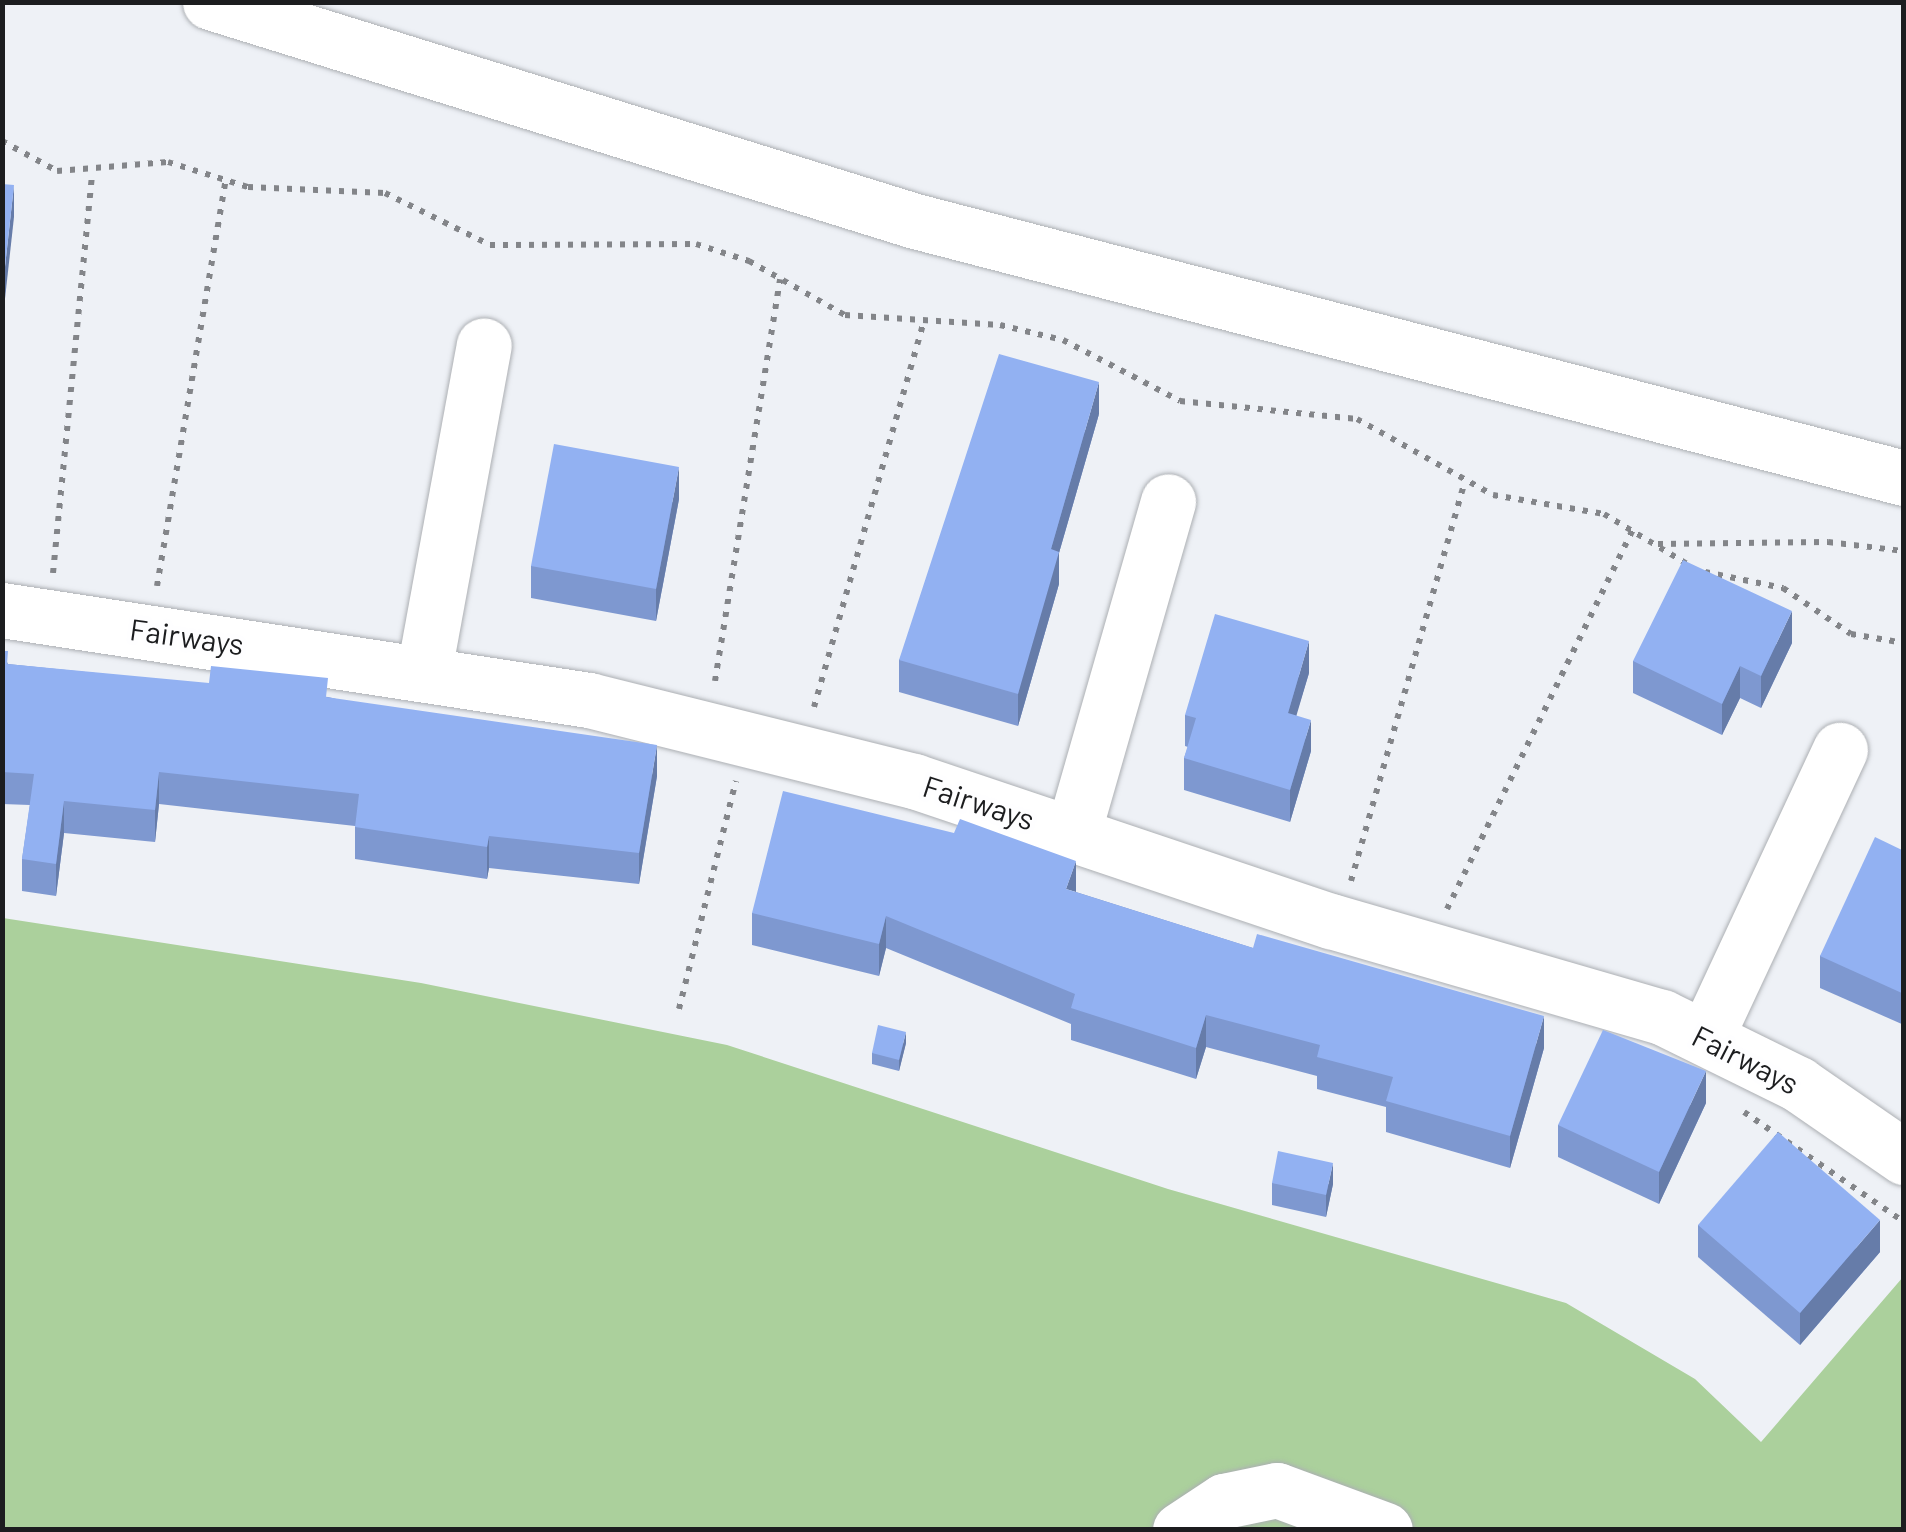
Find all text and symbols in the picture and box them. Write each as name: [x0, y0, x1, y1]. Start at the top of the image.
street label: Fairways: [128, 610, 246, 662]
street label: Fairways: [919, 767, 1039, 837]
street label: Fairways: [1687, 1017, 1805, 1101]

